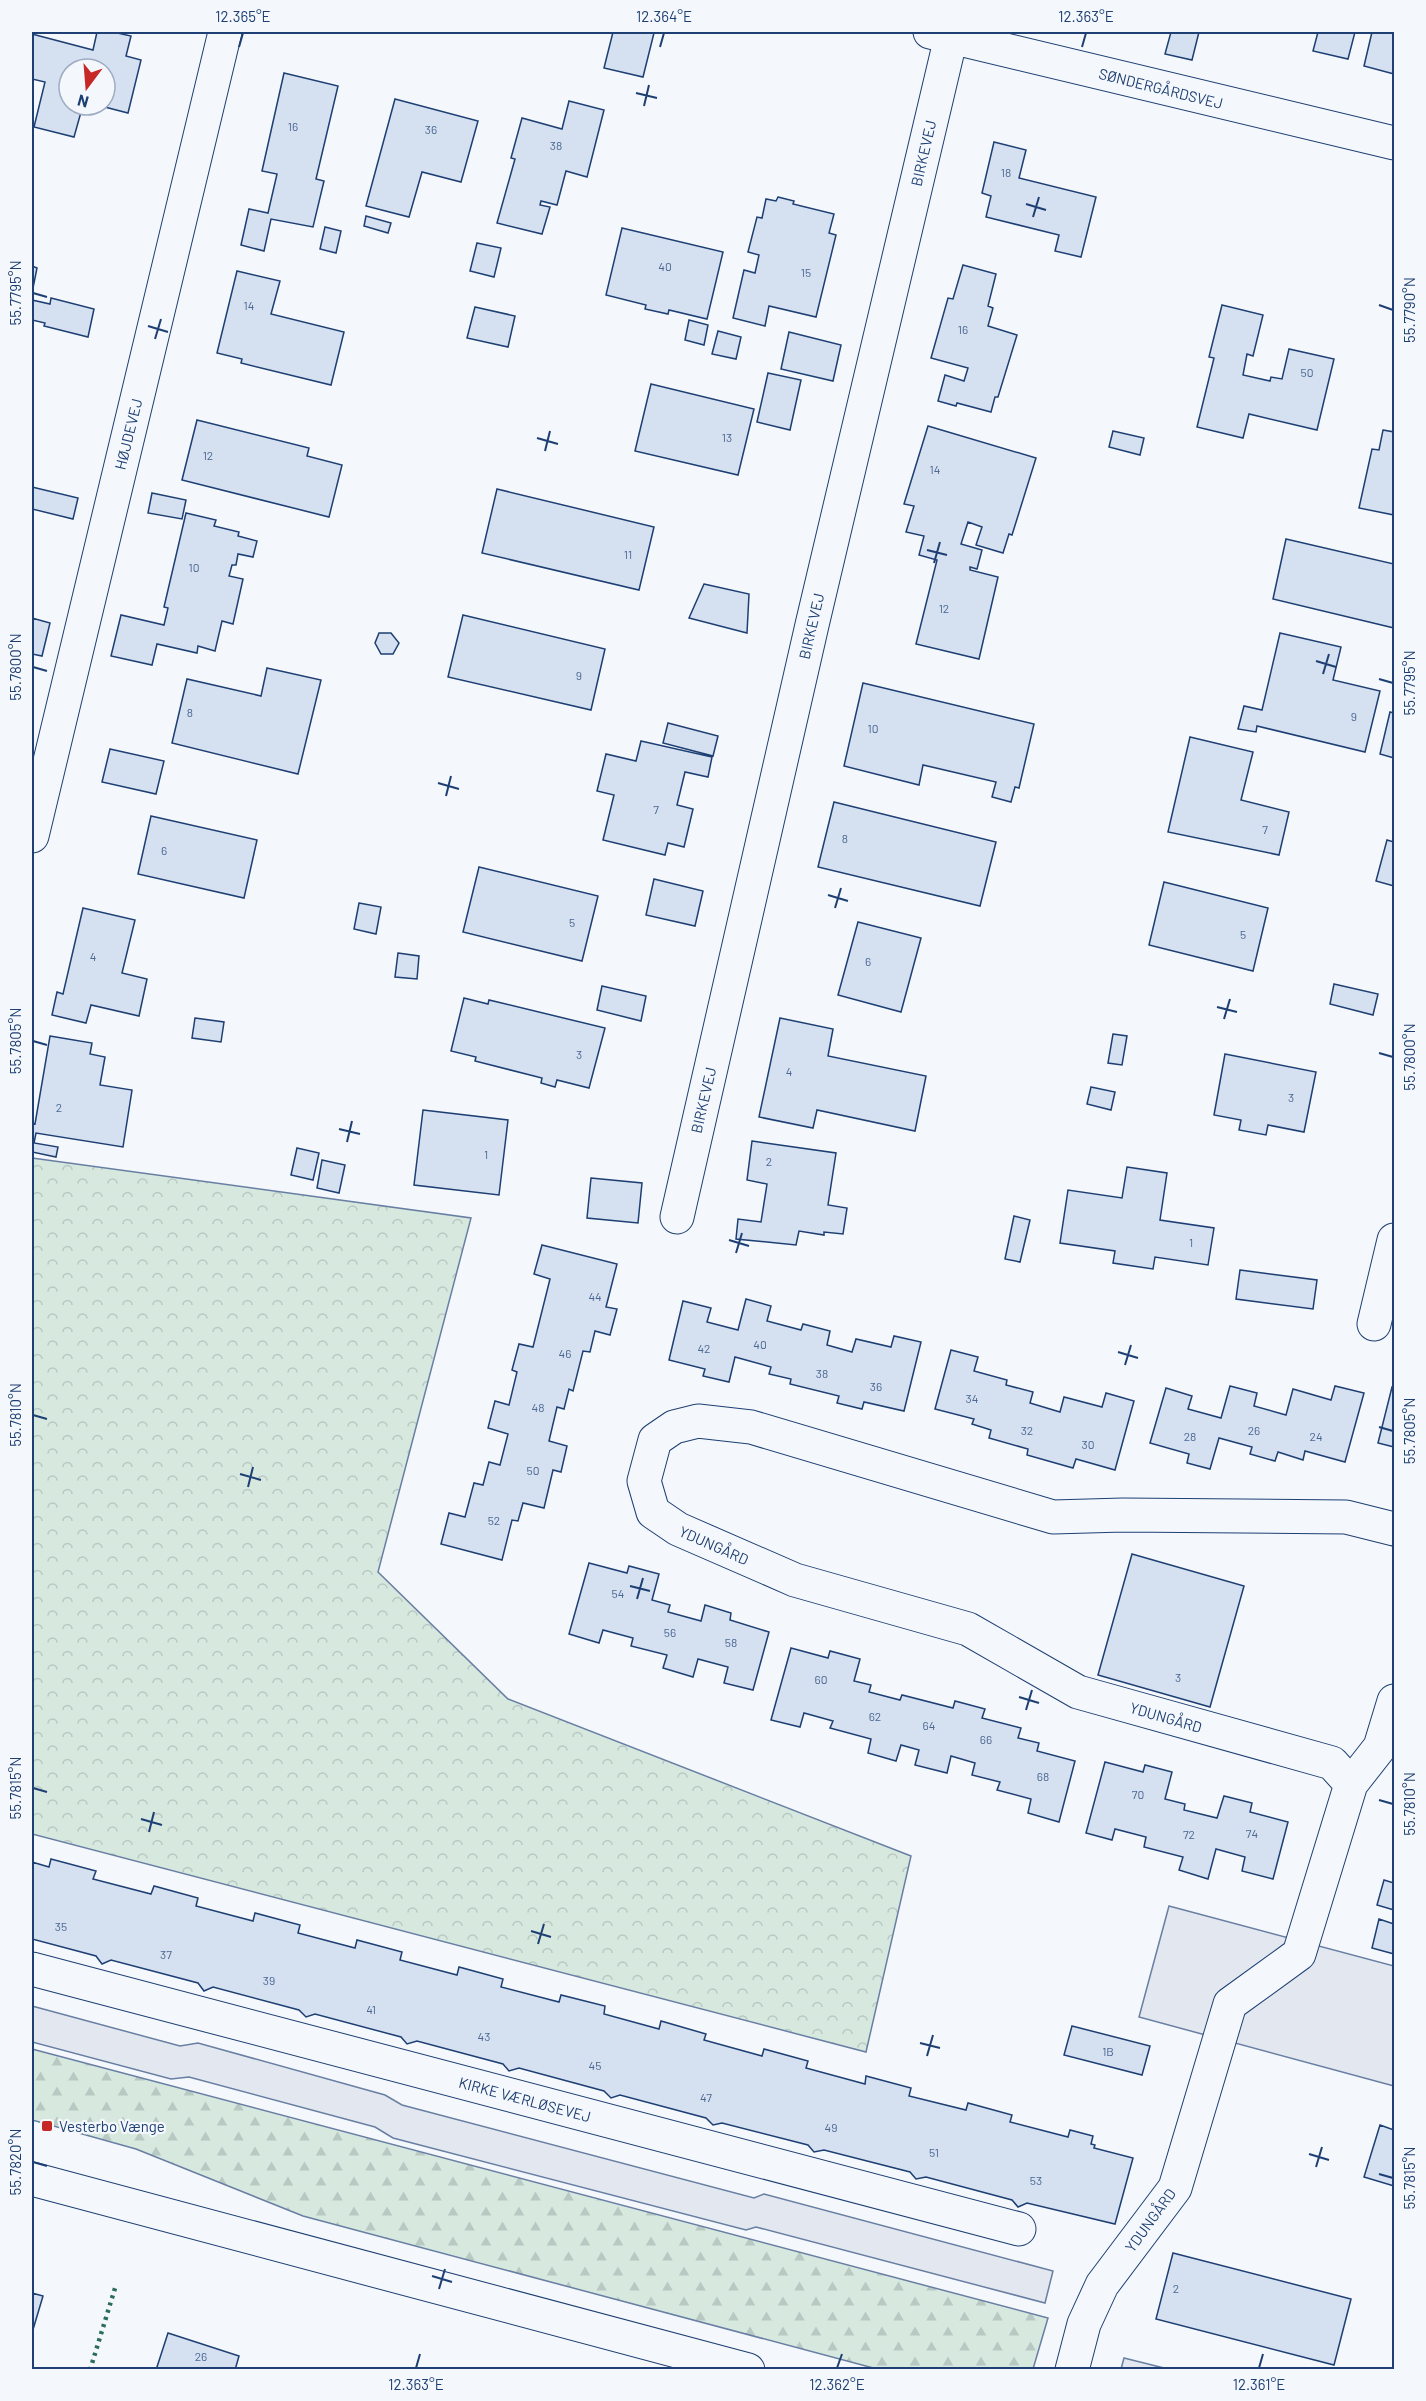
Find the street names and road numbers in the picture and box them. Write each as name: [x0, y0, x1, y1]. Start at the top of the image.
street label: SØNDERGÅRDSVEJ: [1097, 63, 1225, 112]
street label: BIRKEVEJ: [907, 118, 939, 188]
street label: HØJDEVEJ: [110, 397, 146, 471]
street label: BIRKEVEJ: [795, 591, 827, 661]
street label: BIRKEVEJ: [687, 1065, 719, 1135]
street label: YDUNGÅRD: [676, 1521, 752, 1568]
street label: YDUNGÅRD: [1128, 1697, 1204, 1736]
street label: KIRKE VÆRLØSEVEJ: [457, 2073, 593, 2125]
street label: YDUNGÅRD: [1120, 2184, 1179, 2255]

